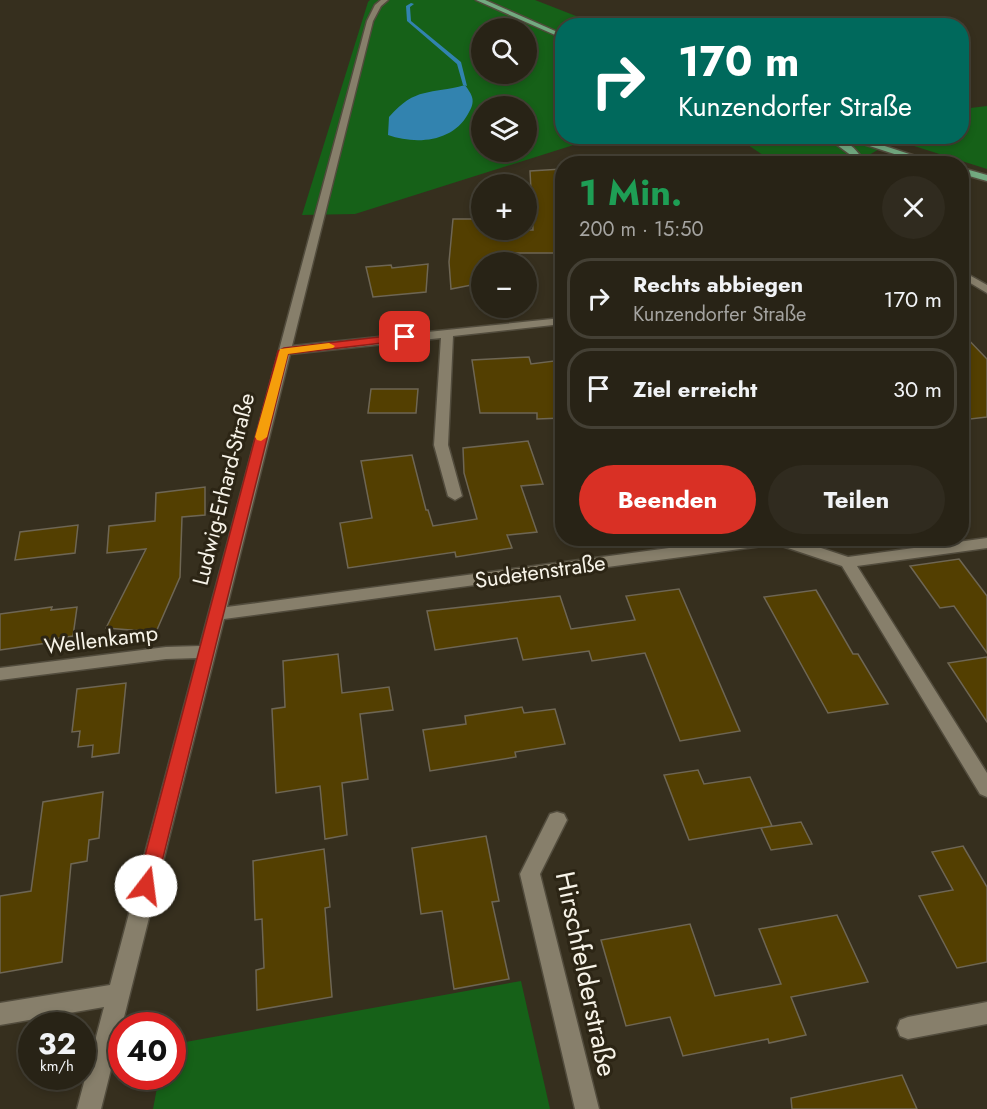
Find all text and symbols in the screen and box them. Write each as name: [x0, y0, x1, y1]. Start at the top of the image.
map controls: [471, 18, 537, 318]
button: search: [471, 18, 537, 84]
text: 170 m: [678, 31, 800, 92]
icon: right: [579, 42, 657, 120]
text: Kunzendorfer Straße: [678, 87, 912, 126]
button: layers: [471, 96, 537, 162]
text: 1 Min.: [579, 166, 682, 218]
button: +: [471, 174, 537, 240]
button: close: [882, 176, 945, 239]
text: 200 m · 15:50: [579, 215, 704, 244]
button: −: [471, 252, 537, 318]
text: Rechts abbiegen: [633, 268, 803, 300]
icon: right: [582, 282, 615, 315]
text: 170 m: [884, 283, 942, 315]
text: Kunzendorfer Straße: [633, 300, 806, 329]
pin: [379, 311, 430, 362]
icon: arrive: [388, 320, 421, 353]
icon: arrive: [582, 372, 615, 405]
text: Ziel erreicht: [633, 373, 757, 405]
text: 30 m: [893, 373, 942, 405]
street label: Ludwig-Erhard-Straße: [184, 390, 262, 588]
button: Beenden: [579, 465, 756, 534]
button: Teilen: [768, 465, 945, 534]
street label: Sudetenstraße: [473, 546, 607, 596]
street label: Wellenkamp: [42, 616, 160, 662]
position arrow: [114, 854, 178, 918]
street label: Hirschfelderstraße: [546, 868, 627, 1080]
speed limit sign: 40: [108, 1012, 186, 1090]
text: 32: [38, 1022, 76, 1065]
text: km/h: [40, 1055, 74, 1077]

